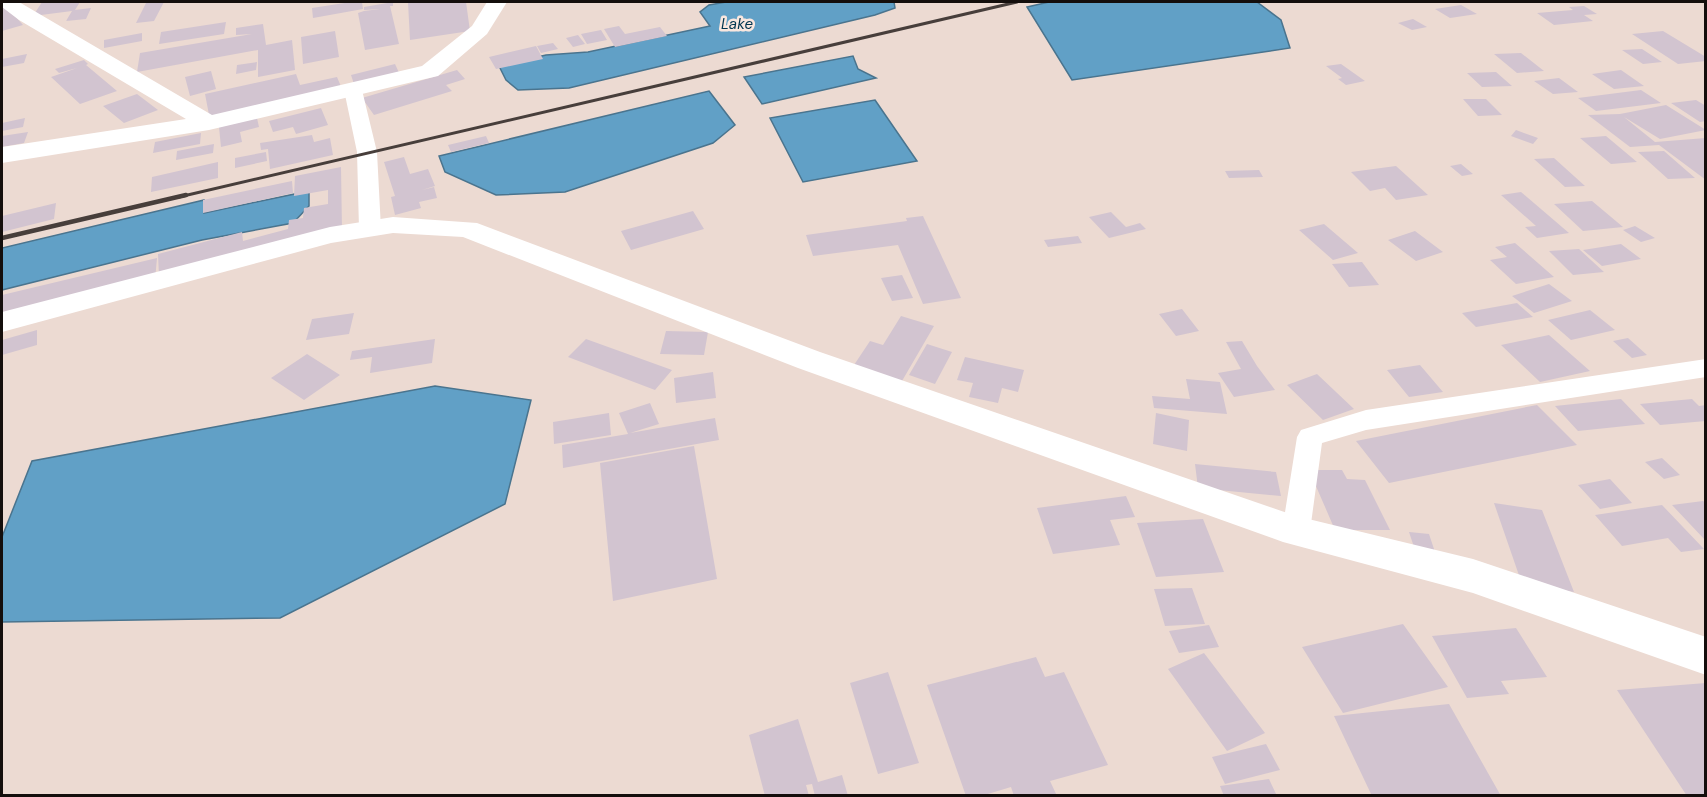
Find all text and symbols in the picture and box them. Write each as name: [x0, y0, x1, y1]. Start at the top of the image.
water label: Lake: [721, 14, 753, 34]

